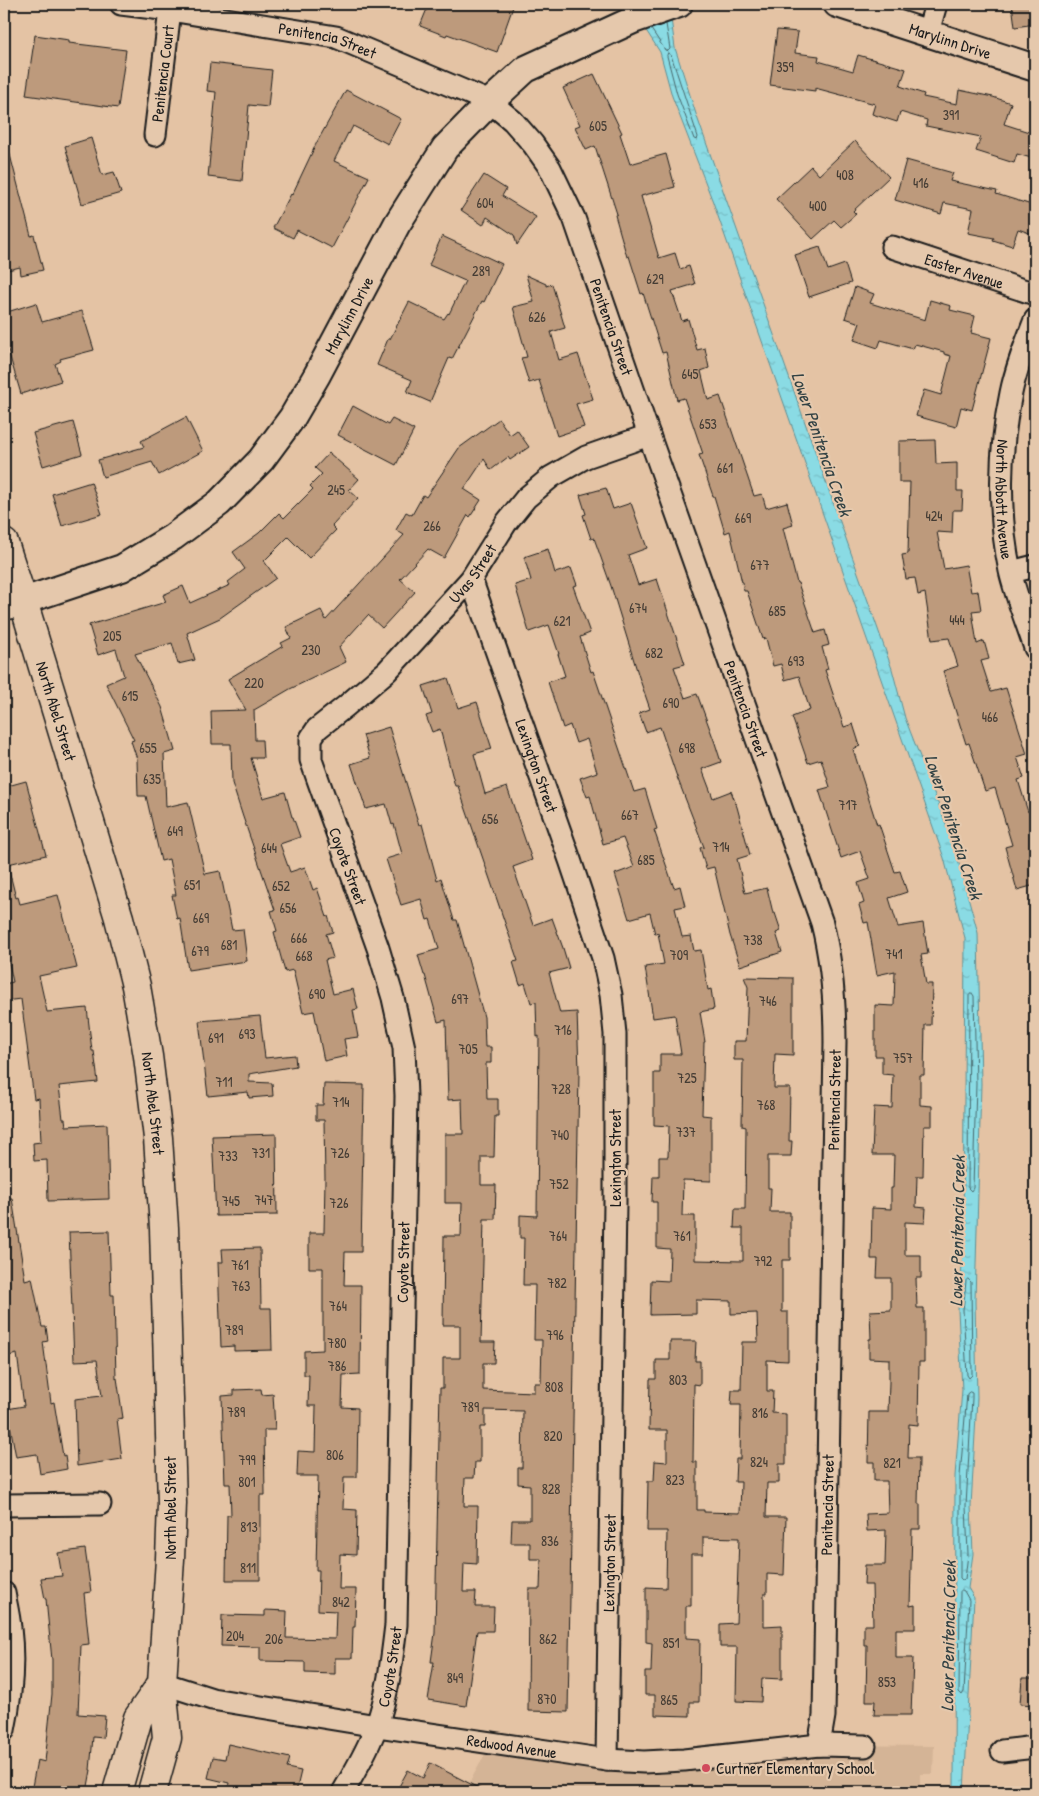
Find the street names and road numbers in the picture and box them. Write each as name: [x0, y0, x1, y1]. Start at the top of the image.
street label: Penitencia Street: [277, 17, 380, 64]
street label: Marylinn Drive: [906, 17, 995, 64]
street label: Penitencia Court: [146, 23, 179, 123]
street label: Easter Avenue: [922, 247, 1007, 294]
street label: Marylinn Drive: [319, 272, 379, 358]
street label: Penitencia Street: [585, 275, 639, 379]
street label: North Abbott Avenue: [990, 439, 1019, 562]
street label: Uvas Street: [443, 539, 502, 608]
street label: Penitencia Street: [719, 657, 773, 761]
street label: North Abel Street: [31, 658, 82, 764]
street label: Lexington Street: [510, 716, 564, 816]
street label: Coyote Street: [324, 824, 372, 908]
street label: Penitencia Street: [822, 1049, 846, 1151]
street label: North Abel Street: [137, 1051, 170, 1156]
street label: Lexington Street: [604, 1109, 626, 1207]
street label: Coyote Street: [391, 1221, 415, 1303]
street label: Penitencia Street: [815, 1454, 839, 1556]
street label: North Abel Street: [159, 1456, 181, 1559]
street label: Lexington Street: [597, 1514, 621, 1612]
street label: Coyote Street: [372, 1625, 407, 1709]
street label: Redwood Avenue: [465, 1728, 559, 1764]

